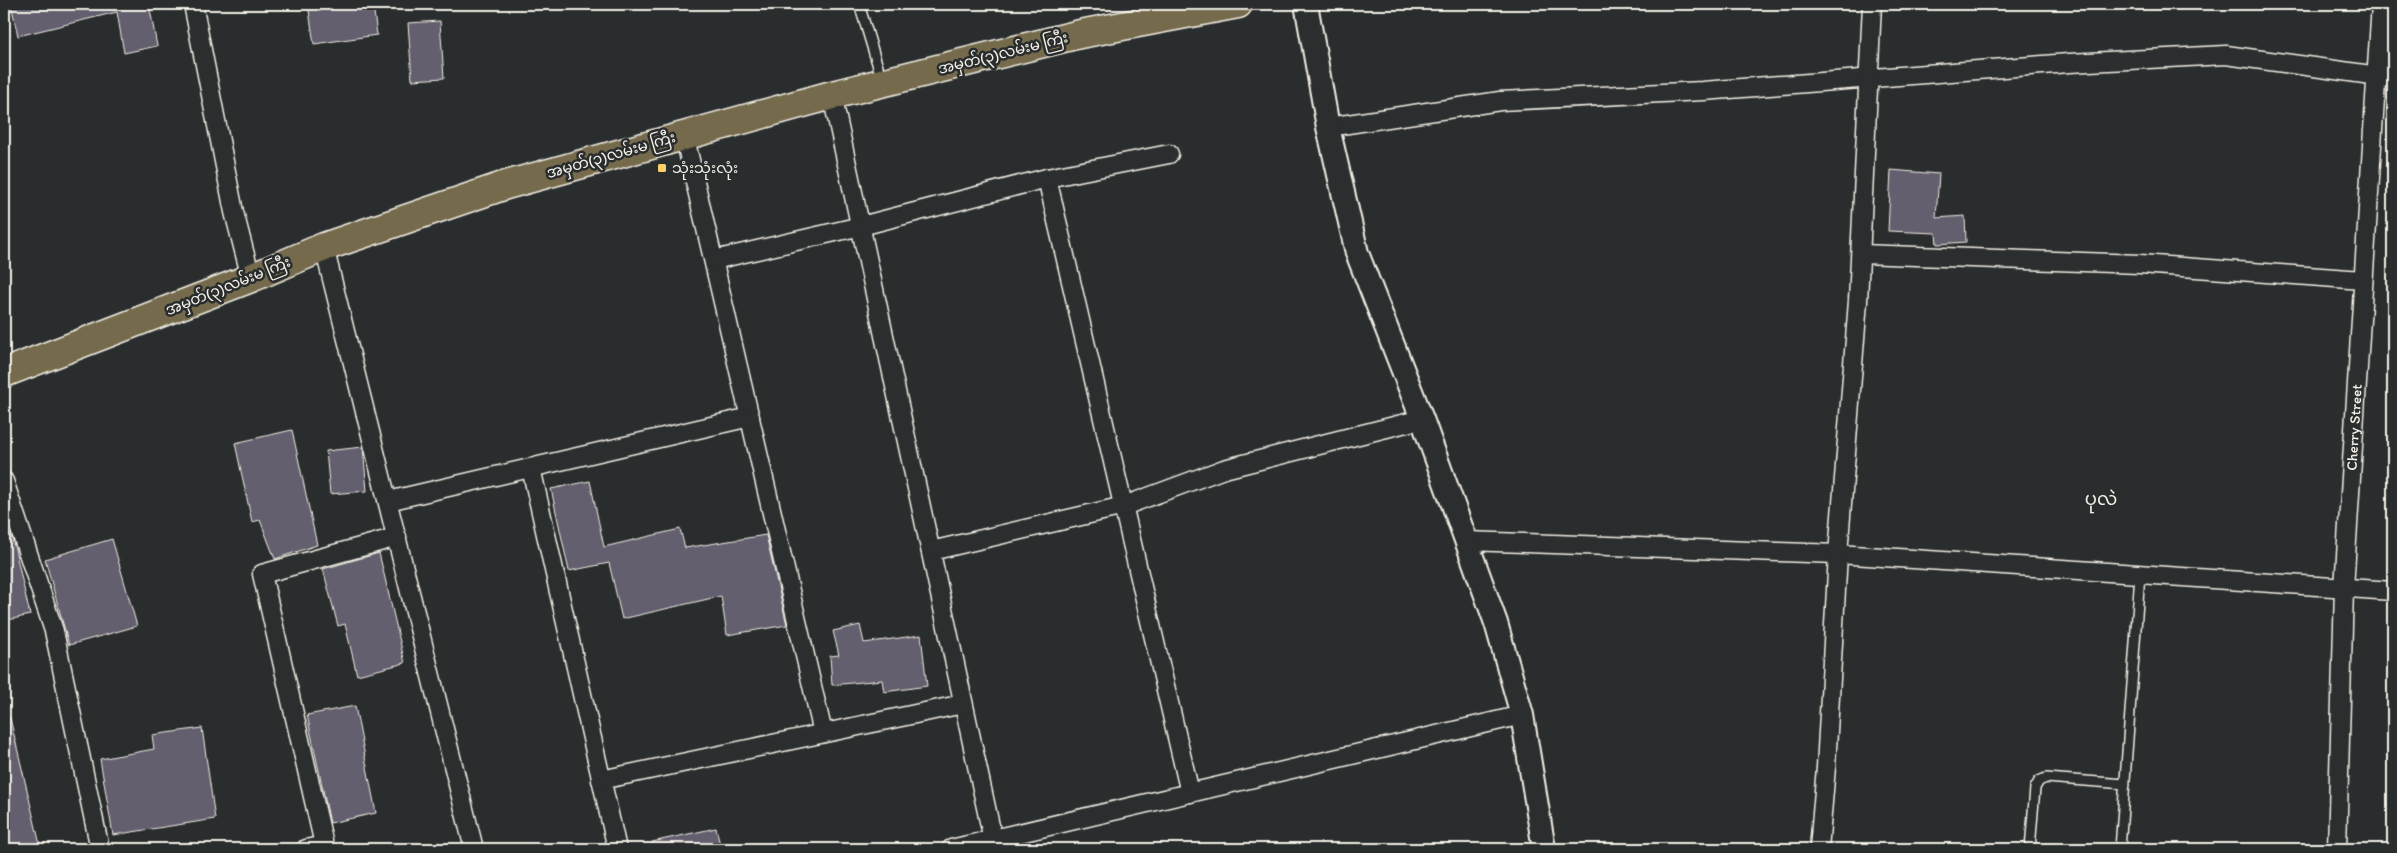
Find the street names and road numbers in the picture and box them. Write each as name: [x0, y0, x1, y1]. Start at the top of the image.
street label: အမှတ်(၃)လမ်းမ ကြီး: [936, 27, 1071, 81]
street label: အမှတ်(၃)လမ်းမ ကြီး: [544, 127, 678, 185]
street label: အမှတ်(၃)လမ်းမ ကြီး: [162, 252, 294, 322]
street label: Cherry Street: [2342, 383, 2366, 471]

